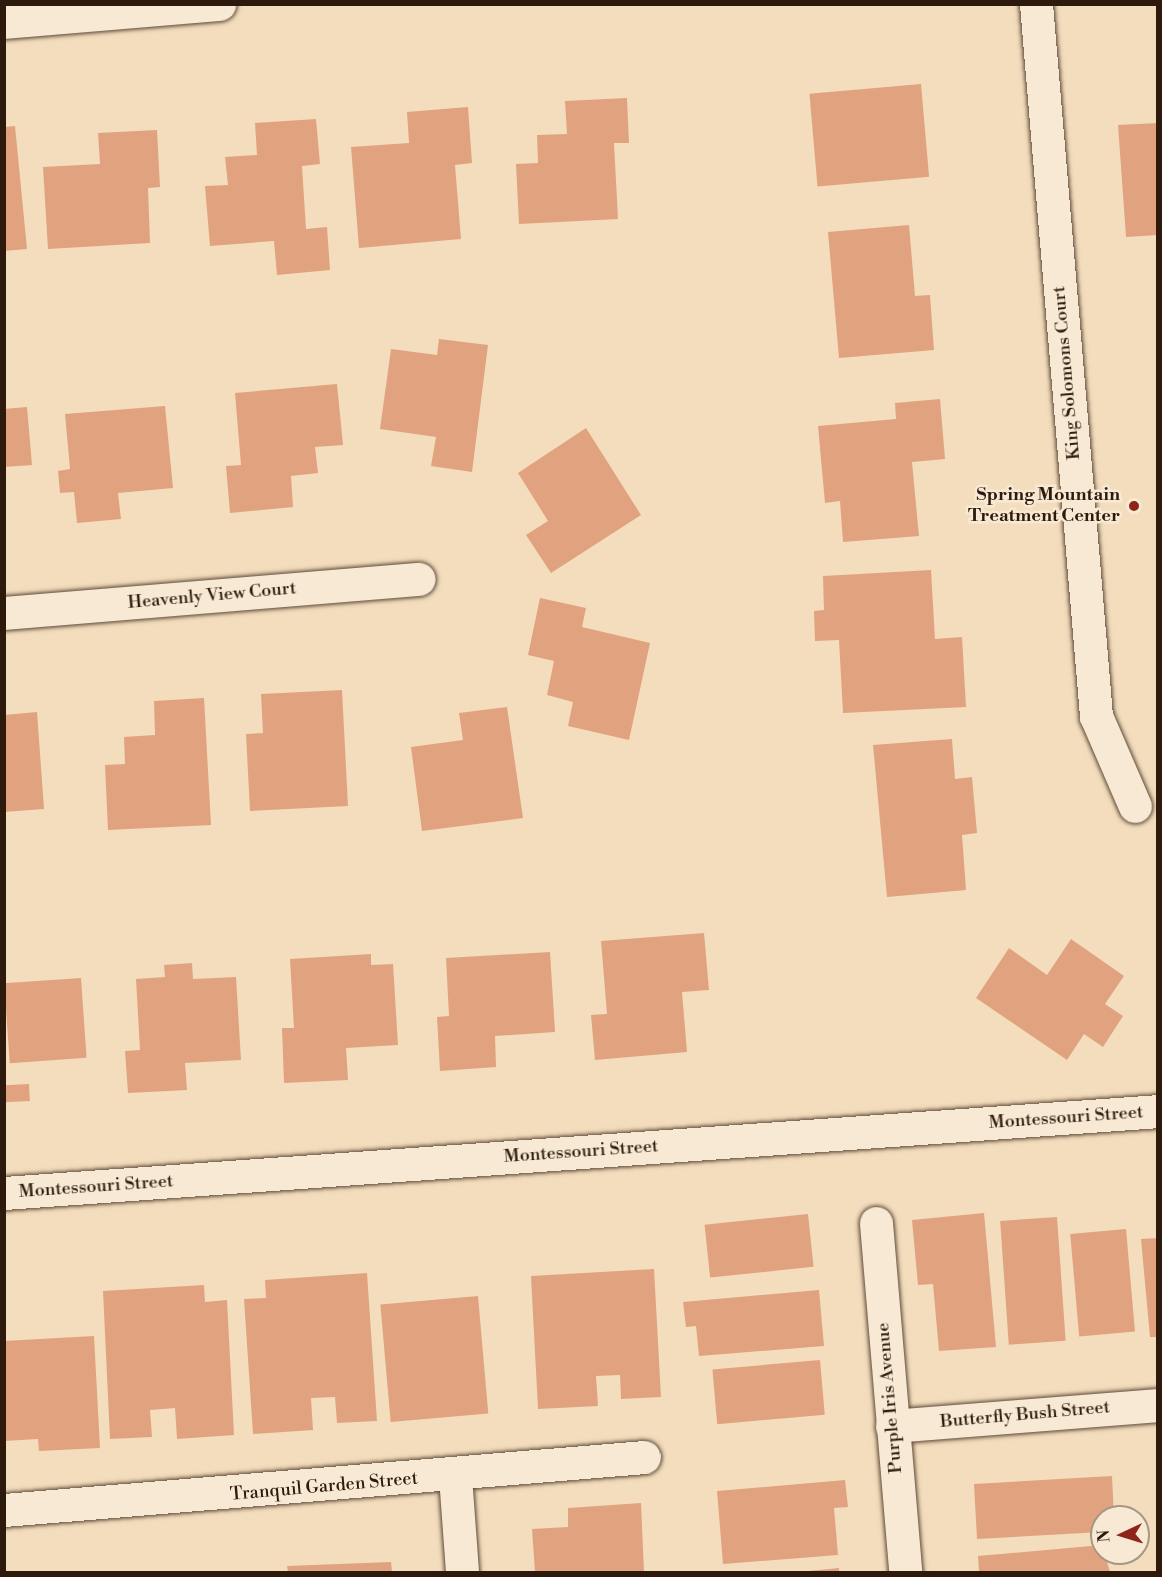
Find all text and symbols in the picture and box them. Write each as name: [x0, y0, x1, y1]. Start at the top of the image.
street label: King Solomons Court: [1049, 285, 1085, 461]
place label: Spring Mountain Treatment Center: [968, 485, 1120, 528]
marker: Spring Mountain Treatment Center: [1125, 497, 1143, 515]
street label: Heavenly View Court: [127, 578, 297, 614]
street label: Montessouri Street: [988, 1102, 1144, 1134]
street label: Montessouri Street: [503, 1136, 659, 1168]
street label: Montessouri Street: [18, 1171, 174, 1203]
street label: Purple Iris Avenue: [873, 1322, 907, 1474]
street label: Butterfly Bush Street: [939, 1397, 1111, 1433]
street label: Tranquil Garden Street: [229, 1468, 419, 1506]
north arrow: [1090, 1505, 1150, 1565]
text: N: [1094, 1529, 1114, 1543]

